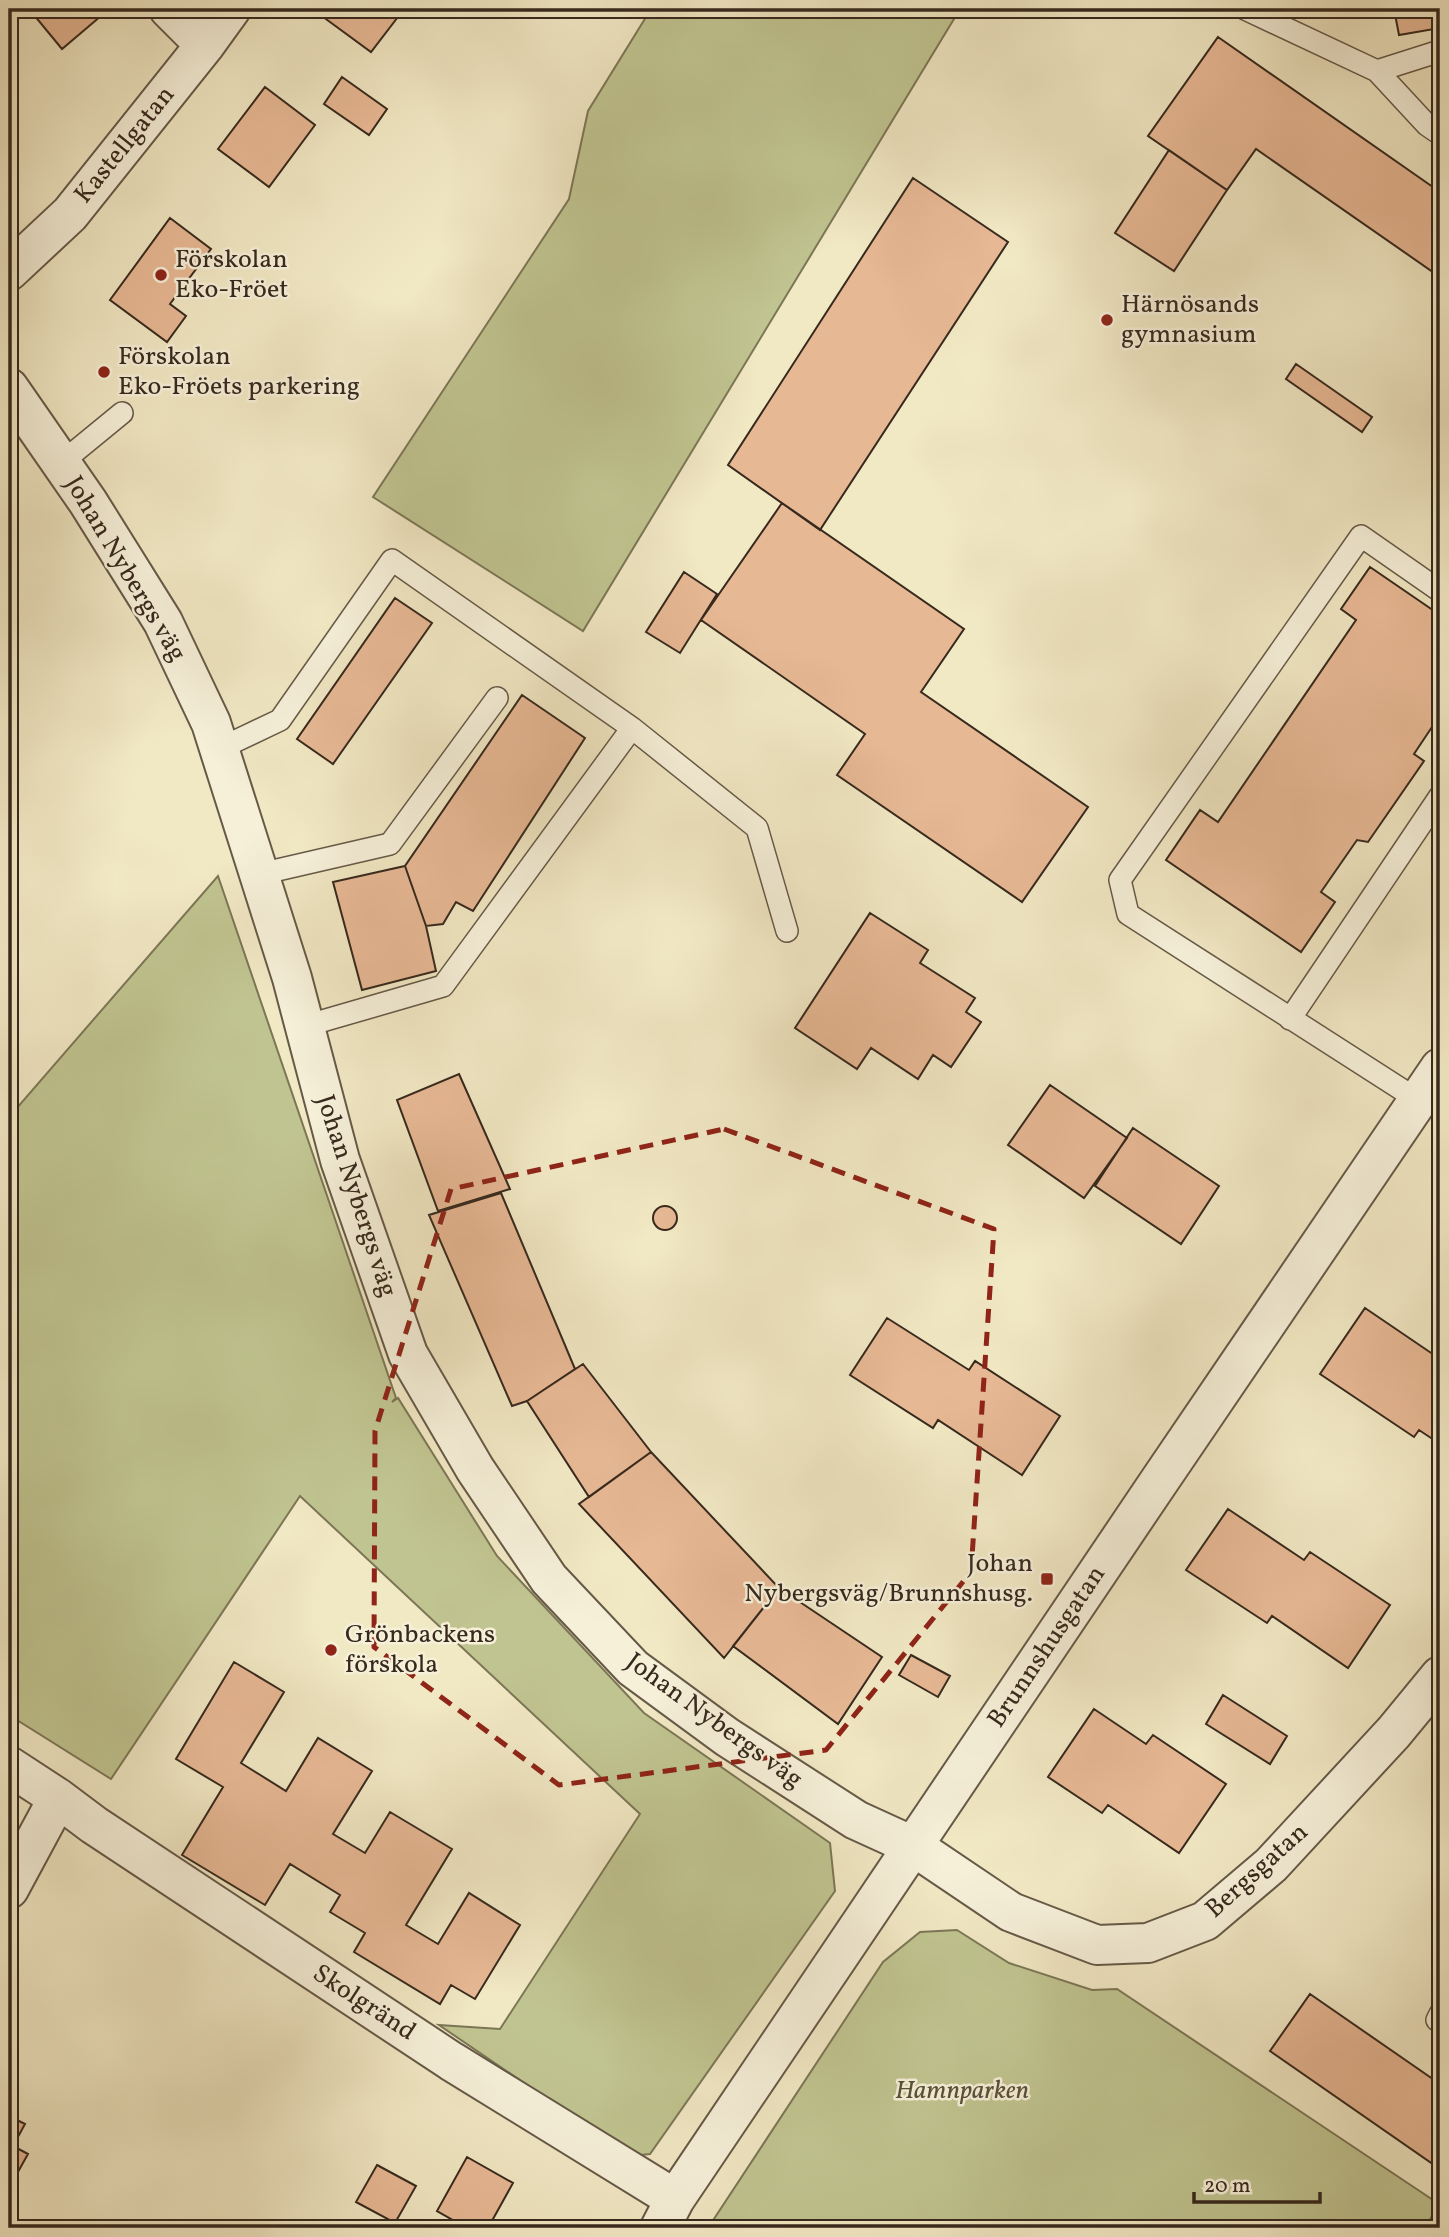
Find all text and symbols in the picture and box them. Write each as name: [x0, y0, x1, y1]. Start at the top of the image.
street label: Kastellgatan: [66, 79, 184, 211]
place label: Förskolan Eko-Fröet: [175, 242, 288, 308]
marker: Förskolan Eko-Fröet: [153, 267, 169, 283]
place label: Härnösands gymnasium: [1121, 287, 1259, 353]
marker: Härnösands gymnasium: [1099, 312, 1115, 328]
place label: Förskolan Eko-Fröets parkering: [118, 339, 360, 405]
marker: Förskolan Eko-Fröets parkering: [96, 364, 112, 380]
street label: Johan Nybergs väg: [55, 469, 195, 669]
street label: Johan Nybergs väg: [306, 1090, 406, 1302]
place label: Johan Nybergsväg/Brunnshusg.: [744, 1546, 1033, 1612]
street label: Brunnshusgatan: [979, 1559, 1115, 1735]
marker: Johan Nybergsväg/Brunnshusg.: [1039, 1571, 1055, 1587]
place label: Grönbackens förskola: [345, 1617, 495, 1683]
marker: Grönbackens förskola: [323, 1642, 339, 1658]
street label: Johan Nybergs väg: [618, 1644, 810, 1798]
street label: Bergsgatan: [1198, 1815, 1316, 1927]
street label: Skolgränd: [305, 1956, 423, 2050]
park label: Hamnparken: [895, 2073, 1029, 2109]
scale bar: [1194, 2160, 1320, 2204]
text: 20 m: [1204, 2172, 1250, 2201]

